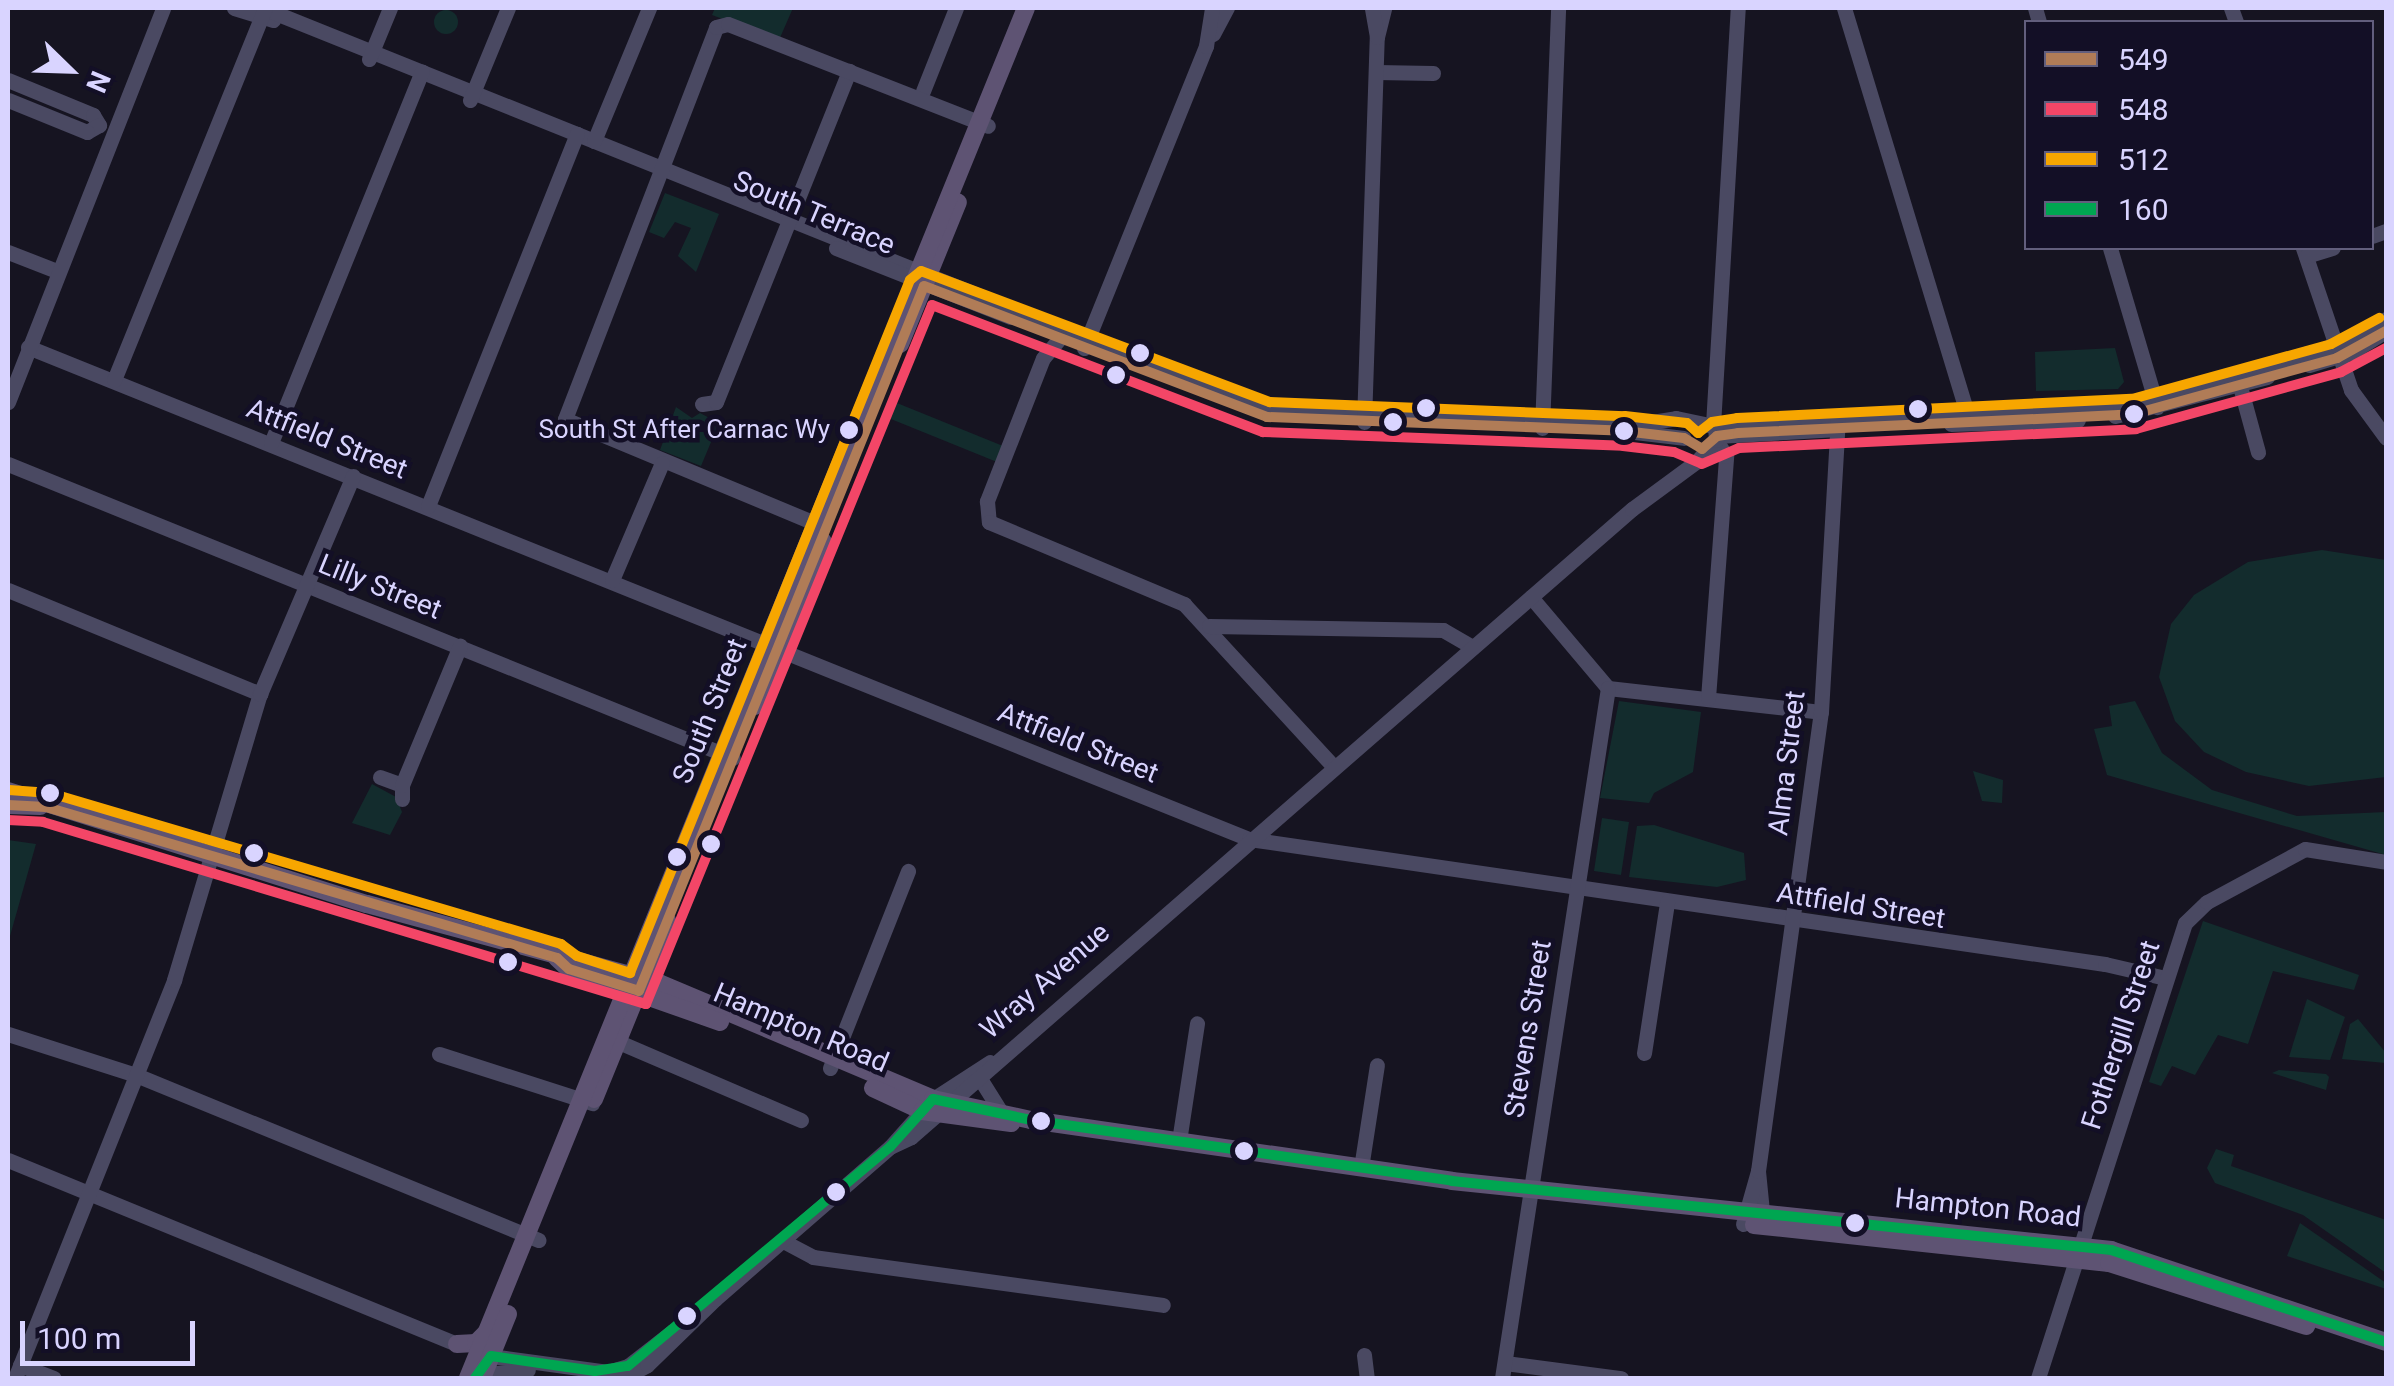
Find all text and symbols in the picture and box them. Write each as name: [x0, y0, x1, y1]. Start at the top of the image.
north arrow: [20, 20, 120, 120]
legend: [2024, 20, 2374, 250]
text: 549: [2118, 42, 2169, 77]
text: N: [79, 66, 117, 97]
text: 548: [2118, 92, 2169, 127]
text: 512: [2118, 142, 2169, 177]
street label: South Terrace: [728, 164, 900, 262]
text: 160: [2118, 192, 2169, 227]
unlabelled marker: [1130, 343, 1150, 363]
unlabelled marker: [1106, 365, 1126, 385]
street label: Attfield Street: [242, 392, 412, 486]
unlabelled marker: [1416, 398, 1436, 418]
unlabelled marker: [1908, 399, 1928, 419]
unlabelled marker: [2124, 404, 2144, 424]
unlabelled marker: [1383, 412, 1403, 432]
place label: South St After Carnac Wy: [538, 414, 830, 446]
marker: South St After Carnac Wy: [839, 420, 859, 440]
unlabelled marker: [1614, 421, 1634, 441]
street label: Lilly Street: [314, 547, 446, 627]
street label: South Street: [666, 634, 754, 788]
street label: Alma Street: [1761, 689, 1813, 837]
street label: Attfield Street: [993, 696, 1163, 790]
unlabelled marker: [40, 783, 60, 803]
unlabelled marker: [701, 834, 721, 854]
unlabelled marker: [244, 843, 264, 863]
unlabelled marker: [667, 847, 687, 867]
street label: Attfield Street: [1774, 876, 1948, 936]
street label: Wray Avenue: [973, 916, 1117, 1046]
street label: Fothergill Street: [2075, 936, 2167, 1134]
street label: Stevens Street: [1497, 938, 1559, 1120]
unlabelled marker: [498, 952, 518, 972]
street label: Hampton Road: [708, 976, 894, 1080]
unlabelled marker: [1031, 1111, 1051, 1131]
unlabelled marker: [1234, 1141, 1254, 1161]
unlabelled marker: [826, 1182, 846, 1202]
street label: Hampton Road: [1893, 1182, 2083, 1234]
unlabelled marker: [1845, 1213, 1865, 1233]
scale bar: [25, 1301, 200, 1363]
unlabelled marker: [677, 1306, 697, 1326]
text: 100 m: [37, 1321, 121, 1356]

